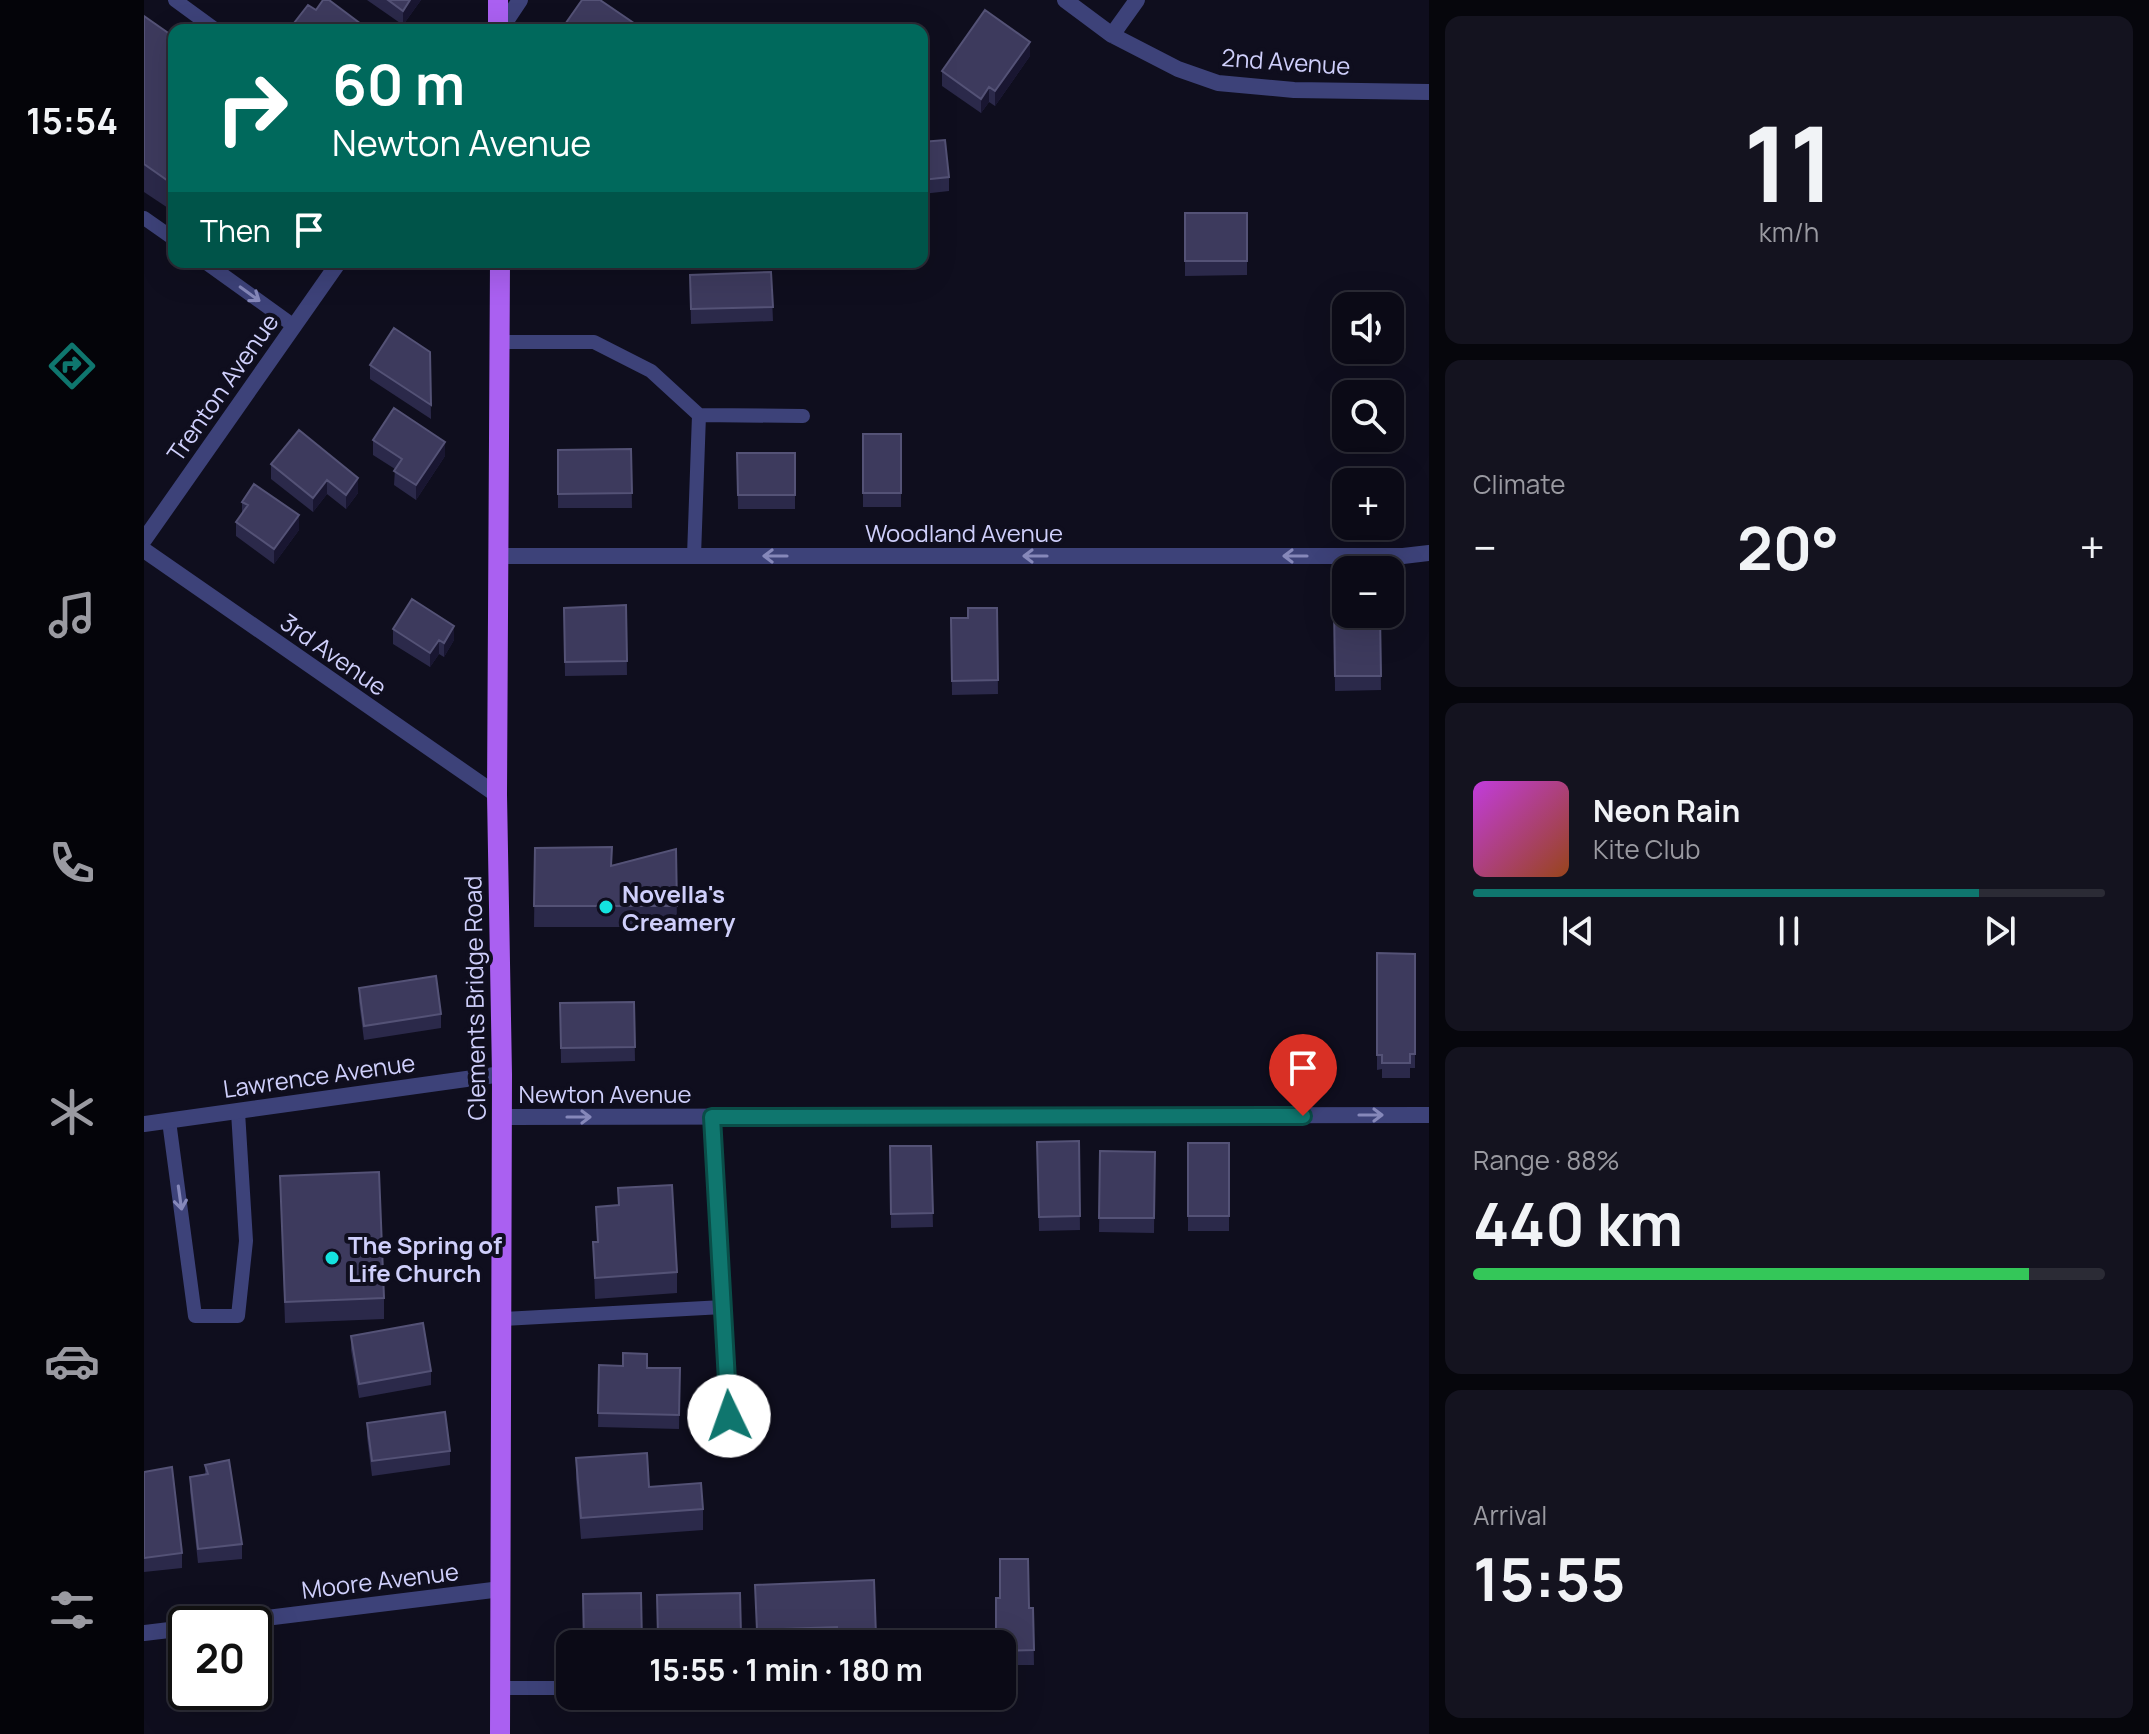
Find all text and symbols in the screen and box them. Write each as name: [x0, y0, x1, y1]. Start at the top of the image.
street label: 2nd Avenue: [1220, 40, 1352, 82]
text: 60 m: [332, 45, 465, 122]
icon: right: [200, 56, 304, 160]
text: 11: [1743, 91, 1835, 233]
text: 15:54: [26, 96, 118, 145]
text: Newton Avenue: [332, 118, 591, 167]
icon: arrive: [287, 208, 331, 252]
text: Then: [200, 210, 271, 251]
text: km/h: [1759, 214, 1819, 250]
one-way arrow: [239, 285, 260, 302]
map controls: [1332, 292, 1404, 628]
button: sound: [1332, 292, 1404, 364]
street label: Trenton Avenue: [159, 306, 285, 468]
icon: directions: [44, 338, 100, 394]
button: search: [1332, 380, 1404, 452]
text: Climate: [1473, 466, 1565, 502]
button: +: [1332, 468, 1404, 540]
text: 20°: [1737, 506, 1839, 588]
street label: Woodland Avenue: [865, 516, 1063, 549]
text: −: [1473, 517, 1497, 577]
text: +: [2080, 517, 2105, 577]
one-way arrow: [762, 548, 789, 564]
one-way arrow: [1022, 548, 1049, 564]
one-way arrow: [1282, 548, 1309, 564]
button: −: [1332, 556, 1404, 628]
icon: music: [44, 587, 100, 643]
street label: 3rd Avenue: [274, 605, 394, 703]
text: Neon Rain: [1593, 790, 1740, 831]
text: Kite Club: [1593, 831, 1700, 867]
icon: phone: [44, 835, 100, 891]
street label: Clements Bridge Road: [455, 875, 493, 1121]
place label: Novella's Creamery: [622, 877, 736, 938]
marker: Novella's Creamery: [597, 898, 615, 916]
icon: previous: [1556, 909, 1600, 953]
icon: pause: [1767, 909, 1811, 953]
icon: next: [1978, 909, 2022, 953]
pin: [1269, 1034, 1337, 1116]
street label: Lawrence Avenue: [221, 1045, 417, 1105]
icon: arrive: [1281, 1046, 1325, 1090]
street label: Newton Avenue: [519, 1077, 691, 1110]
icon: climate: [44, 1084, 100, 1140]
one-way arrow: [1357, 1107, 1384, 1123]
one-way arrow: [565, 1109, 592, 1125]
text: Range · 88%: [1473, 1142, 1620, 1178]
text: 440 km: [1473, 1182, 1683, 1264]
one-way arrow: [173, 1185, 188, 1210]
place label: The Spring of Life Church: [348, 1228, 502, 1289]
marker: The Spring of Life Church: [323, 1249, 341, 1267]
icon: car: [44, 1333, 100, 1389]
position arrow: [687, 1374, 771, 1458]
text: Arrival: [1473, 1497, 1547, 1533]
text: 15:55: [1473, 1537, 1625, 1619]
street label: Moore Avenue: [300, 1554, 460, 1606]
icon: filters: [44, 1582, 100, 1638]
speed limit sign: 20: [168, 1606, 272, 1710]
text: 15:55 · 1 min · 180 m: [649, 1649, 923, 1690]

